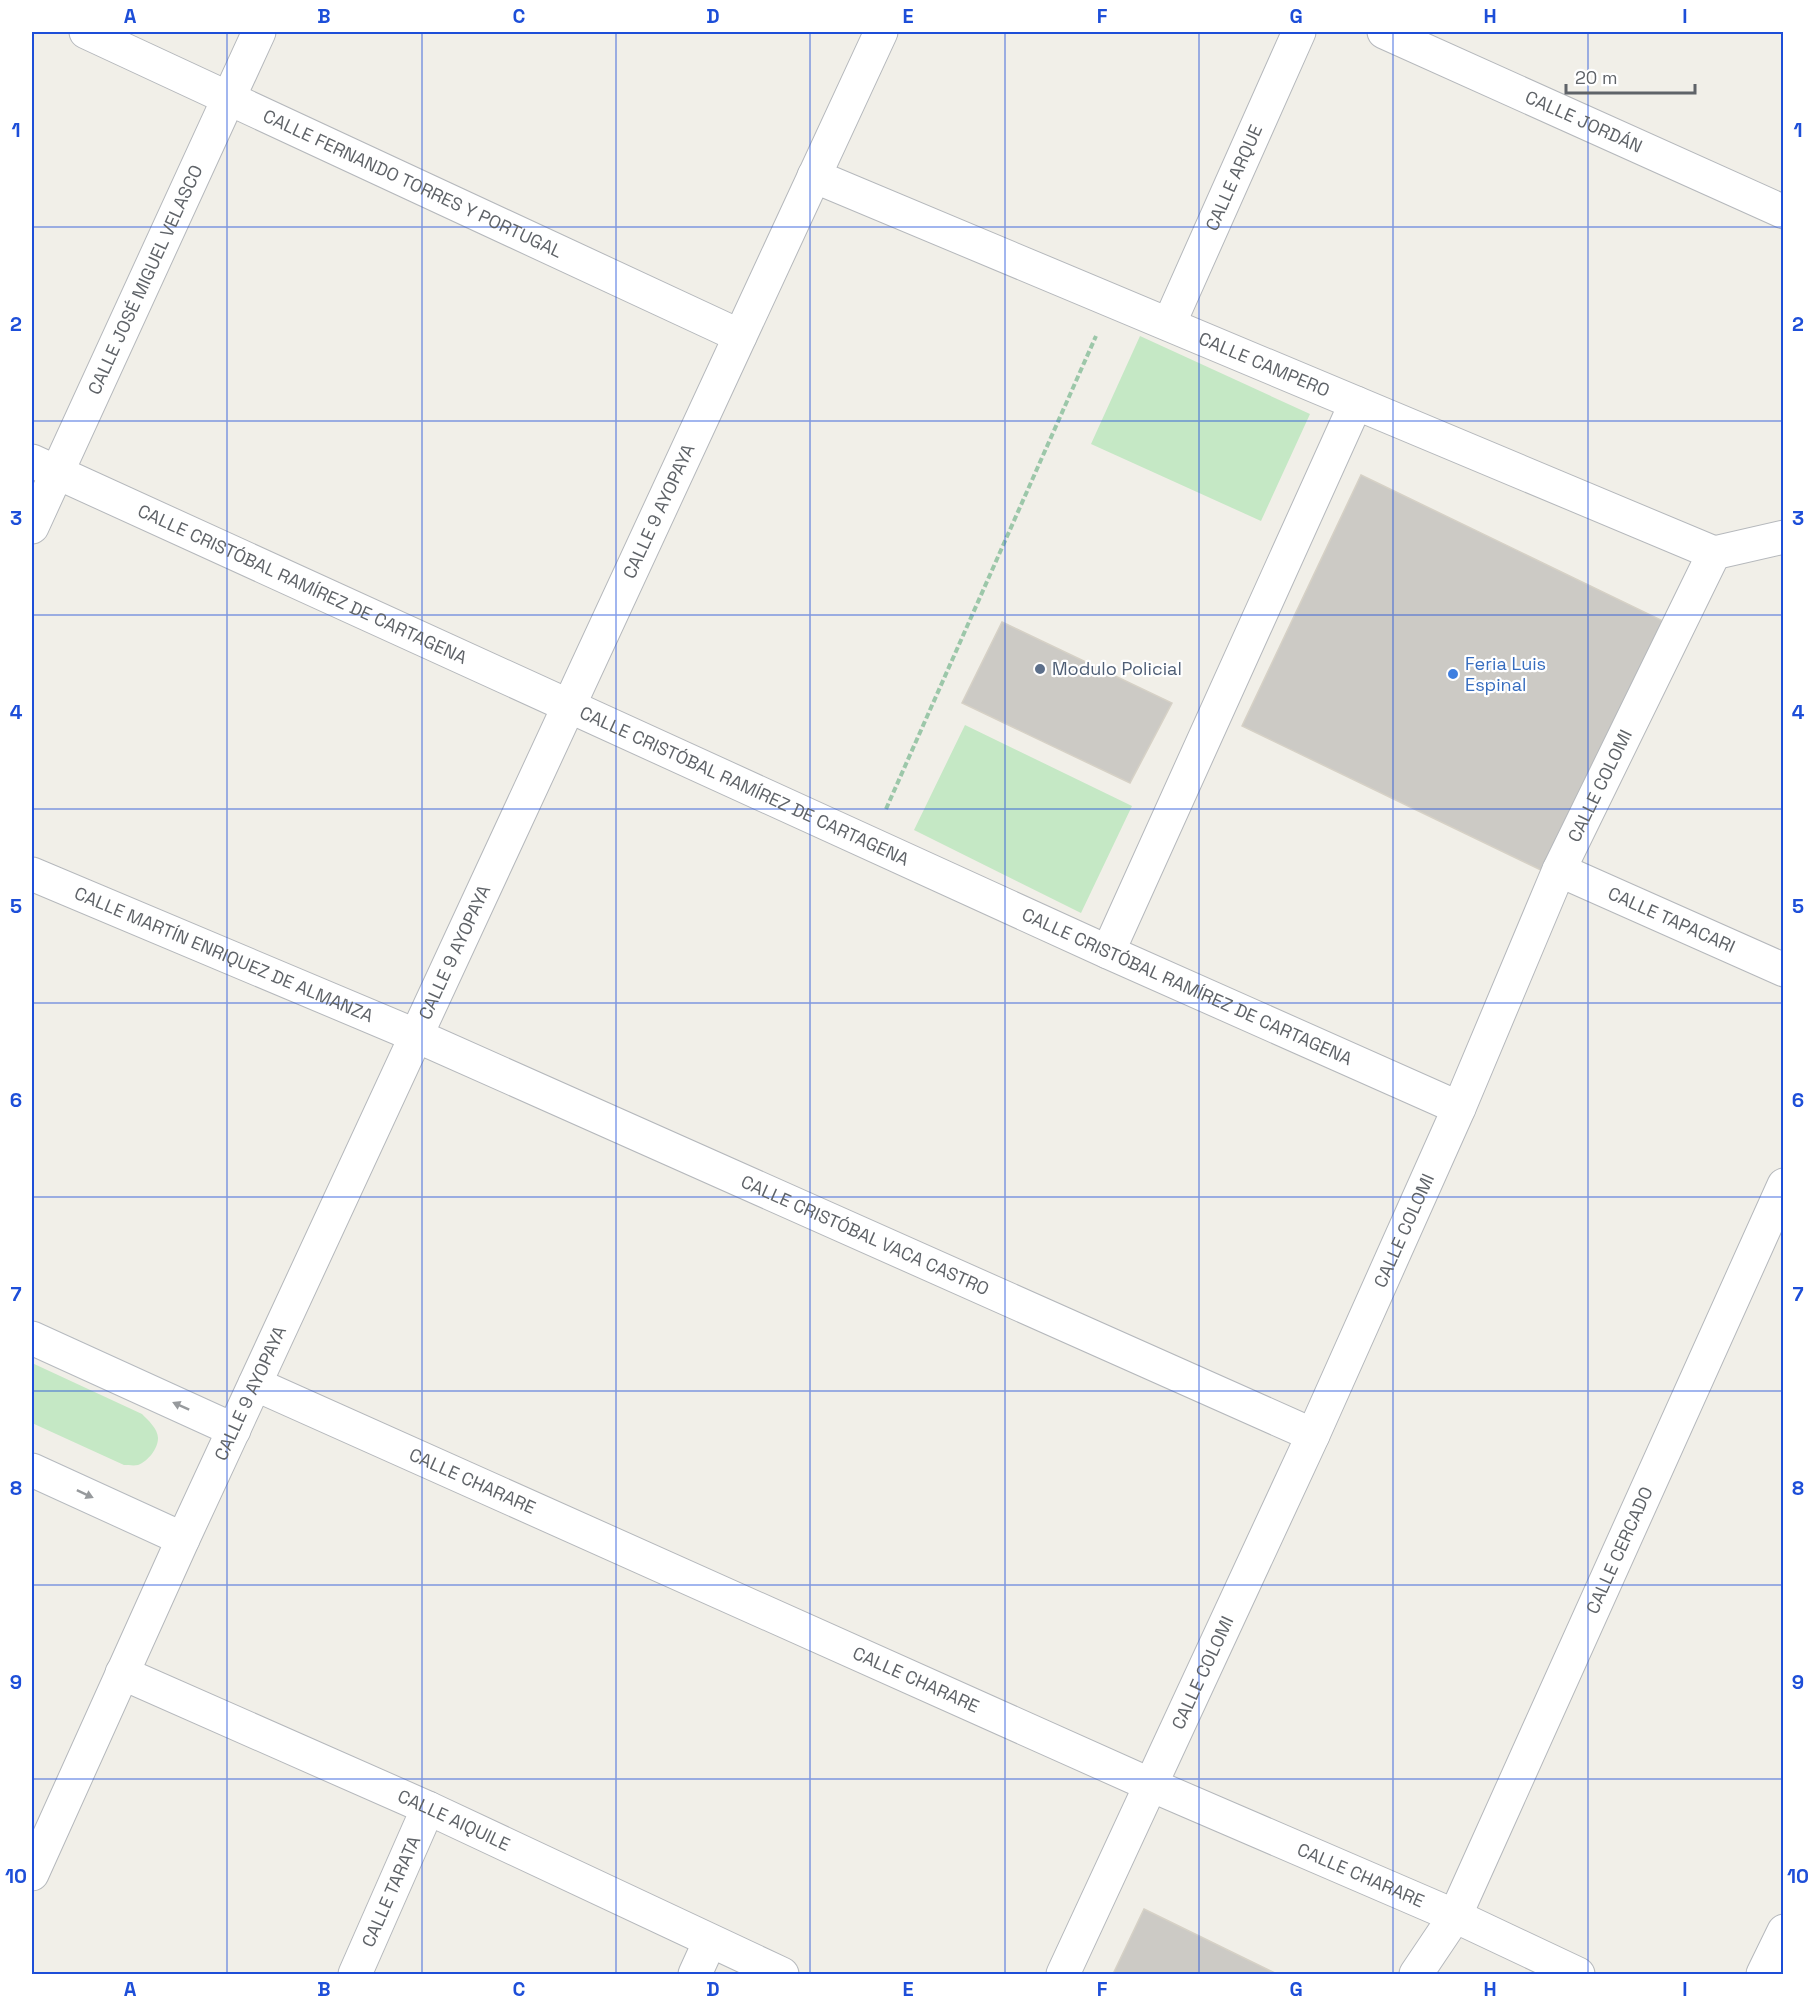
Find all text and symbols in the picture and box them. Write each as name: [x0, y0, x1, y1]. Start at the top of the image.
text: A: [124, 3, 137, 29]
text: B: [317, 3, 331, 29]
text: C: [513, 3, 526, 29]
text: D: [706, 3, 720, 29]
text: E: [902, 3, 914, 29]
text: F: [1097, 3, 1108, 29]
text: G: [1289, 3, 1303, 29]
text: H: [1483, 3, 1497, 29]
text: I: [1682, 3, 1688, 29]
scale bar: [1566, 57, 1695, 95]
text: 20 m: [1575, 66, 1618, 89]
street label: CALLE JORDÁN: [1522, 85, 1646, 158]
street label: CALLE FERNANDO TORRES Y PORTUGAL: [259, 104, 566, 263]
text: 1: [11, 117, 21, 143]
text: 1: [1793, 117, 1803, 143]
street label: CALLE ARQUE: [1200, 121, 1267, 234]
street label: CALLE JOSÉ MIGUEL VELASCO: [82, 161, 208, 398]
text: 2: [10, 311, 22, 337]
text: 2: [1792, 311, 1804, 337]
street label: CALLE CAMPERO: [1195, 326, 1333, 402]
street label: CALLE 9 AYOPAYA: [617, 440, 700, 582]
street label: CALLE CRISTÓBAL RAMÍREZ DE CARTAGENA: [134, 499, 471, 669]
text: 3: [10, 505, 22, 531]
text: 3: [1792, 505, 1804, 531]
place label: Feria Luis Espinal: [1465, 652, 1546, 696]
place label: Modulo Policial: [1052, 657, 1182, 680]
marker: Modulo Policial: [1033, 662, 1047, 676]
marker: Feria Luis Espinal: [1446, 667, 1460, 681]
text: 4: [10, 699, 23, 725]
text: 4: [1792, 699, 1805, 725]
street label: CALLE CRISTÓBAL RAMÍREZ DE CARTAGENA: [576, 701, 913, 871]
street label: CALLE COLOMI: [1562, 726, 1637, 846]
street label: CALLE MARTÍN ENRIQUEZ DE ALMANZA: [71, 881, 377, 1027]
street label: CALLE 9 AYOPAYA: [413, 881, 495, 1023]
street label: CALLE TAPACARI: [1604, 881, 1739, 958]
text: 5: [10, 893, 22, 919]
text: 5: [1792, 893, 1804, 919]
street label: CALLE CRISTÓBAL RAMÍREZ DE CARTAGENA: [1018, 902, 1356, 1070]
text: 6: [10, 1087, 22, 1113]
text: 6: [1792, 1087, 1804, 1113]
street label: CALLE CRISTÓBAL VACA CASTRO: [737, 1170, 993, 1300]
street label: CALLE COLOMI: [1368, 1170, 1439, 1291]
text: 7: [10, 1281, 22, 1307]
text: 7: [1792, 1281, 1804, 1307]
street label: CALLE 9 AYOPAYA: [209, 1322, 291, 1464]
one-way arrow: [171, 1401, 189, 1411]
street label: CALLE CHARARE: [406, 1442, 539, 1519]
text: 8: [10, 1475, 22, 1501]
text: 8: [1792, 1475, 1804, 1501]
street label: CALLE CERCADO: [1581, 1483, 1658, 1617]
one-way arrow: [76, 1490, 93, 1499]
street label: CALLE COLOMI: [1166, 1612, 1238, 1733]
street label: CALLE CHARARE: [849, 1641, 983, 1718]
text: 9: [10, 1669, 22, 1695]
text: 9: [1792, 1669, 1804, 1695]
street label: CALLE AIQUILE: [394, 1784, 514, 1856]
street label: CALLE TARATA: [356, 1832, 425, 1951]
street label: CALLE CHARARE: [1294, 1837, 1428, 1912]
text: 10: [5, 1863, 27, 1889]
text: 10: [1787, 1863, 1809, 1889]
text: A: [124, 1976, 137, 2002]
text: B: [317, 1976, 331, 2002]
text: C: [513, 1976, 526, 2002]
text: D: [706, 1976, 720, 2002]
text: E: [902, 1976, 914, 2002]
text: F: [1097, 1976, 1108, 2002]
text: G: [1289, 1976, 1303, 2002]
text: H: [1483, 1976, 1497, 2002]
text: I: [1682, 1976, 1688, 2002]

